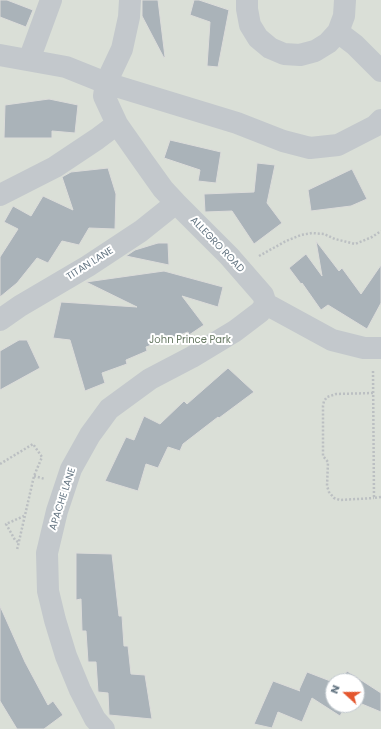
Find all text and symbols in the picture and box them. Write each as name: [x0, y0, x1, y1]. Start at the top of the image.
street label: ALLEGRO ROAD: [187, 215, 247, 275]
street label: TITAN LANE: [64, 245, 116, 283]
park label: John Prince Park: [149, 334, 231, 346]
street label: APACHE LANE: [47, 466, 79, 532]
north arrow: [325, 673, 365, 713]
text: N: [326, 682, 344, 696]

